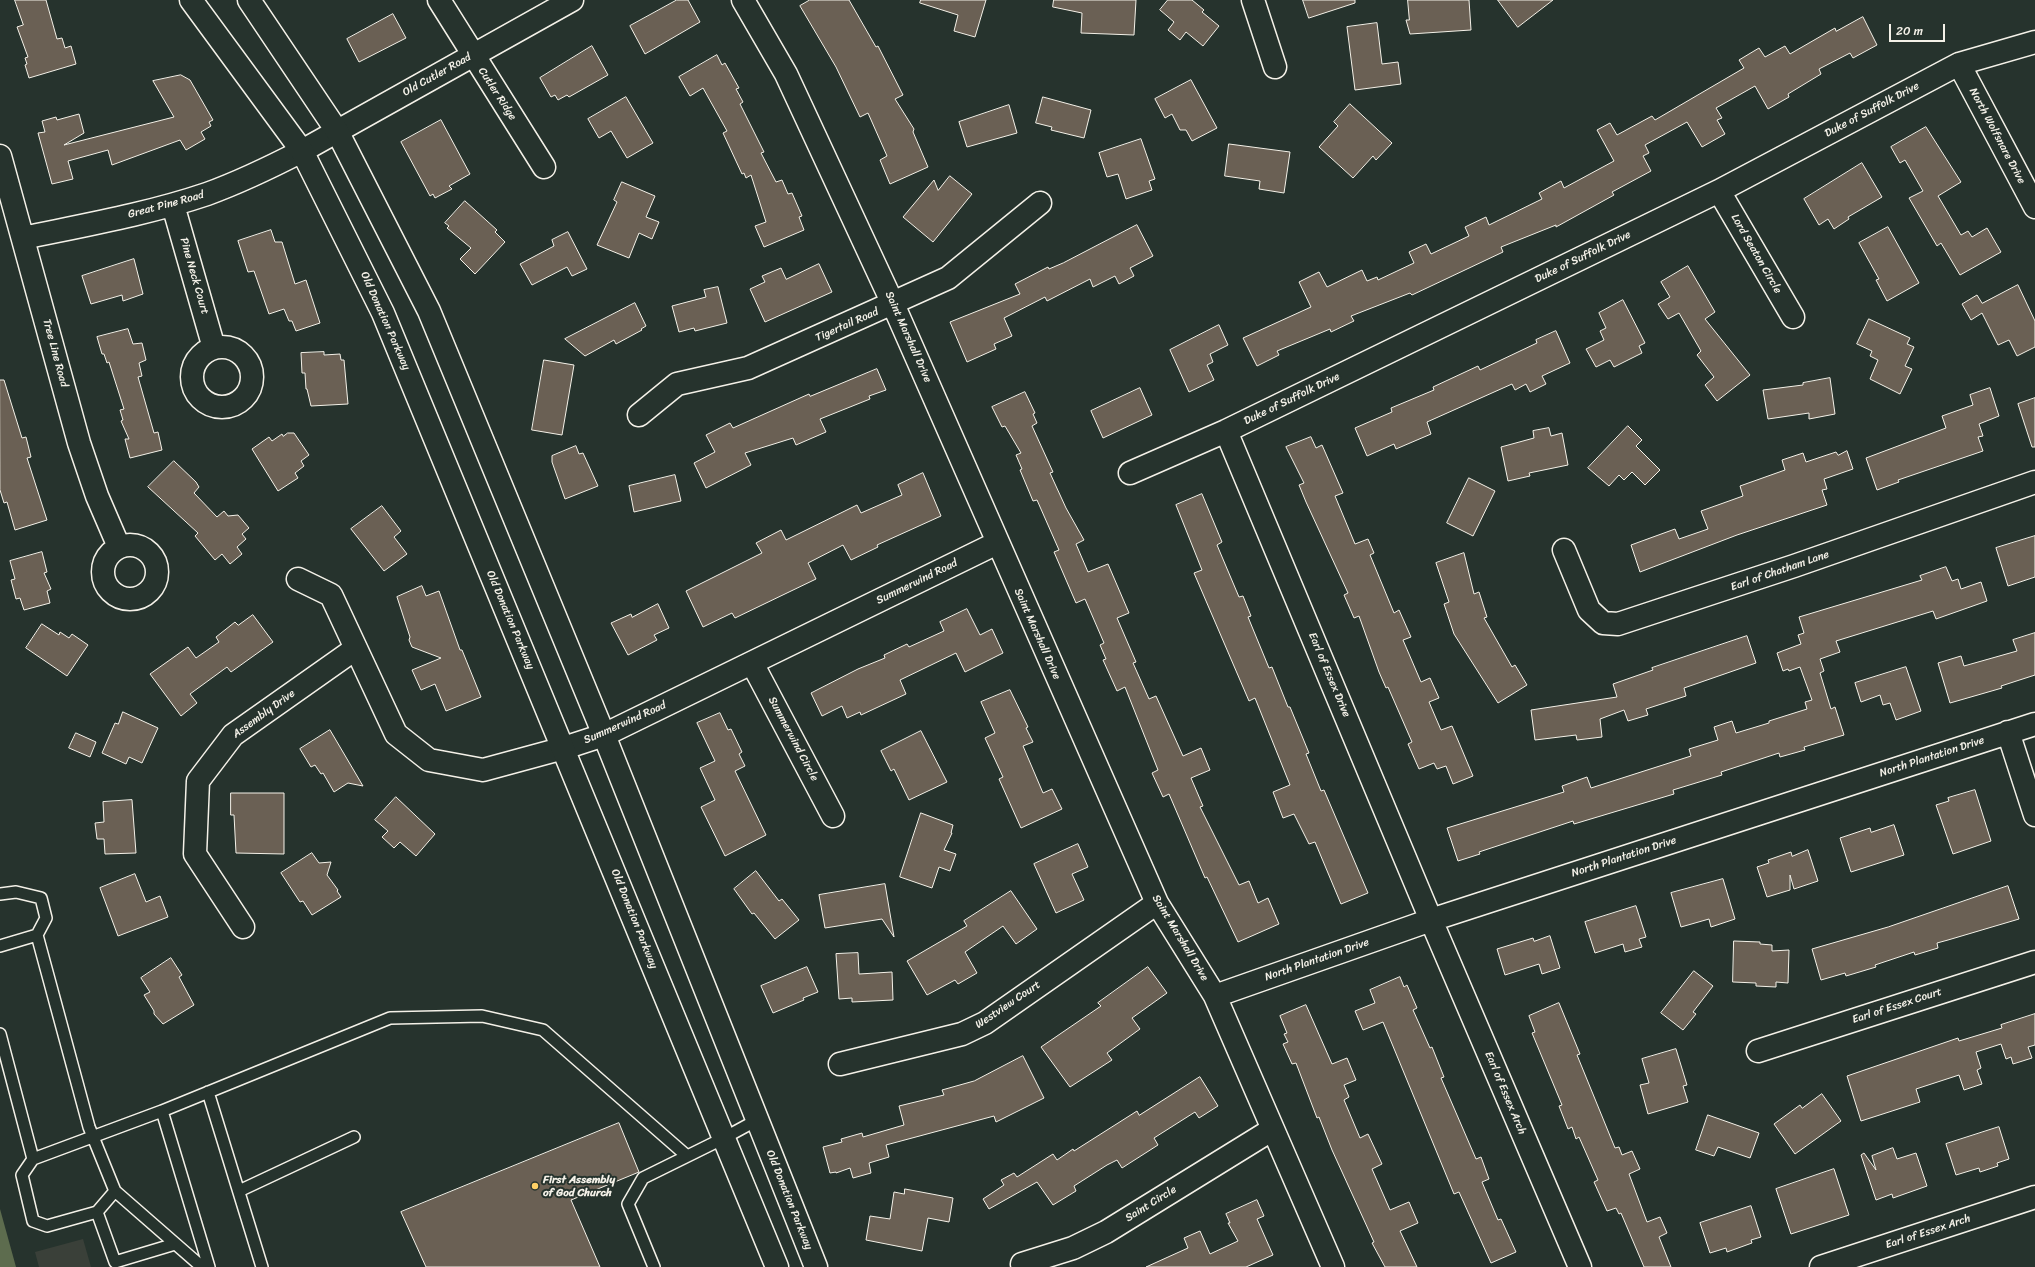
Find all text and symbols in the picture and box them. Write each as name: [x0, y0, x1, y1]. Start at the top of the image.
scale bar: [1891, 16, 1947, 42]
text: 20 m: [1896, 20, 1923, 42]
street label: Old Cutler Road: [400, 51, 474, 99]
street label: Cutler Ridge: [475, 65, 519, 123]
street label: Duke of Suffolk Drive: [1823, 80, 1921, 140]
street label: North Wolfsnare Drive: [1966, 86, 2028, 186]
street label: Great Pine Road: [127, 189, 205, 221]
street label: Lord Seaton Circle: [1728, 212, 1784, 296]
street label: Duke of Suffolk Drive: [1533, 228, 1633, 286]
street label: Pine Neck Court: [177, 236, 211, 316]
street label: Old Donation Parkway: [357, 270, 413, 372]
street label: Saint Marshall Drive: [882, 289, 934, 385]
street label: Tigertail Road: [814, 305, 880, 345]
street label: Tree Line Road: [40, 318, 70, 388]
street label: Duke of Suffolk Drive: [1242, 370, 1342, 428]
street label: Earl of Chatham Lane: [1729, 548, 1831, 594]
street label: Summerwind Road: [874, 557, 960, 607]
street label: Old Donation Parkway: [483, 569, 537, 671]
street label: Saint Marshall Drive: [1011, 586, 1063, 682]
street label: Earl of Essex Drive: [1305, 631, 1353, 719]
street label: Assembly Drive: [230, 687, 298, 741]
street label: Summerwind Circle: [765, 695, 821, 783]
street label: Summerwind Road: [582, 699, 668, 747]
street label: North Plantation Drive: [1878, 734, 1986, 780]
street label: North Plantation Drive: [1570, 834, 1678, 880]
street label: Old Donation Parkway: [608, 867, 660, 971]
street label: Saint Marshall Drive: [1149, 892, 1211, 984]
street label: North Plantation Drive: [1263, 936, 1371, 984]
street label: Westview Court: [973, 978, 1043, 1032]
street label: Earl of Essex Court: [1851, 985, 1943, 1027]
street label: Earl of Essex Arch: [1482, 1050, 1528, 1136]
street label: Old Donation Parkway: [763, 1148, 815, 1252]
place label: First Assembly of God Church: [543, 1173, 615, 1199]
marker: First Assembly of God Church: [530, 1181, 540, 1191]
street label: Saint Circle: [1123, 1183, 1179, 1225]
street label: Earl of Essex Arch: [1884, 1212, 1972, 1252]

